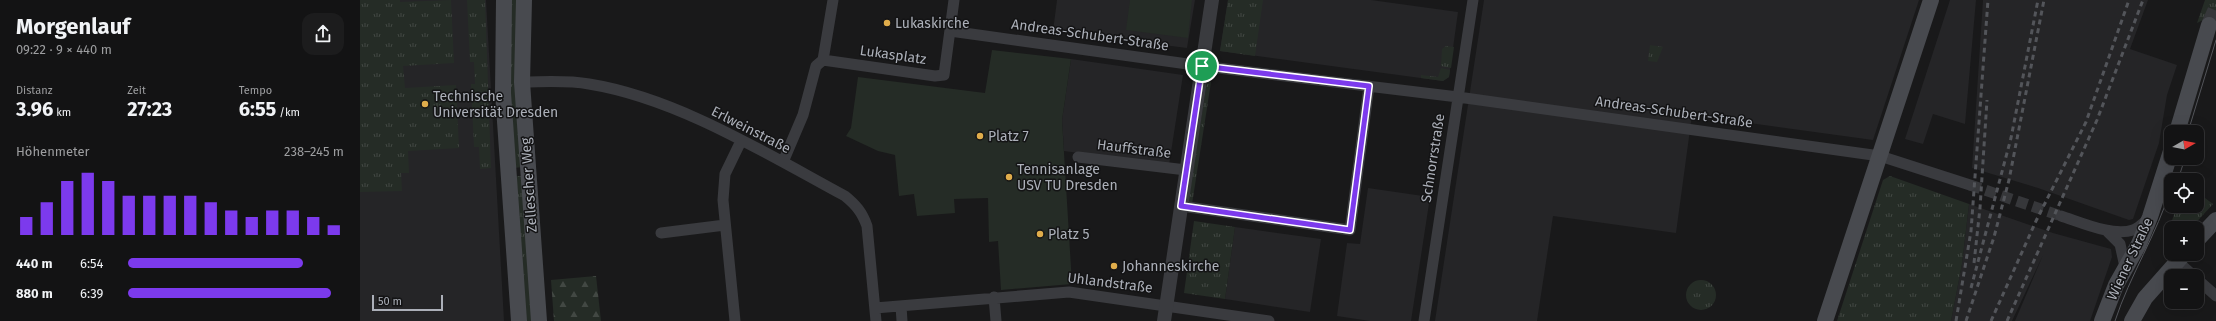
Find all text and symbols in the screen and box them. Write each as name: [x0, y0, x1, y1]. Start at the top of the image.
text: Morgenlauf: [16, 13, 130, 40]
button: share: [302, 13, 344, 55]
place label: Lukaskirche: [895, 15, 970, 32]
street label: Andreas-Schubert-Straße: [1010, 16, 1170, 54]
marker: Lukaskirche: [882, 18, 892, 28]
text: 09:22 · 9 × 440 m: [16, 42, 112, 57]
street label: Lukasplatz: [859, 42, 927, 68]
pin: [1185, 49, 1219, 83]
icon: arrive: [1191, 55, 1213, 77]
text: Distanz: [16, 84, 52, 97]
text: Zeit: [127, 84, 146, 97]
text: Tempo: [239, 84, 272, 97]
place label: Technische Universität Dresden: [433, 88, 558, 121]
street label: Andreas-Schubert-Straße: [1594, 93, 1754, 131]
text: 3.96: [16, 97, 53, 121]
text: 27:23: [127, 97, 172, 121]
text: 6:55: [239, 97, 276, 121]
marker: Technische Universität Dresden: [420, 99, 430, 109]
street label: Erlweinstraße: [709, 103, 793, 157]
text: km: [53, 106, 71, 119]
text: /km: [276, 106, 300, 119]
street label: Schnorrstraße: [1418, 112, 1448, 204]
north arrow: [2164, 125, 2204, 165]
map controls: [2164, 125, 2204, 309]
place label: Platz 7: [988, 128, 1029, 145]
marker: Platz 7: [975, 131, 985, 141]
street label: Zellescher Weg: [517, 136, 541, 233]
street label: Hauffstraße: [1096, 136, 1172, 162]
text: Höhenmeter: [16, 144, 90, 159]
text: 238–245 m: [284, 144, 344, 159]
place label: Tennisanlage USV TU Dresden: [1017, 161, 1118, 194]
marker: Tennisanlage USV TU Dresden: [1004, 172, 1014, 182]
button: locate: [2164, 173, 2204, 213]
street label: Wiener Straße: [2103, 215, 2157, 303]
button: +: [2164, 221, 2204, 261]
place label: Platz 5: [1048, 226, 1090, 243]
marker: Platz 5: [1035, 229, 1045, 239]
text: 440 m: [16, 256, 52, 271]
text: 6:54: [80, 256, 104, 271]
place label: Johanneskirche: [1122, 258, 1219, 275]
marker: Johanneskirche: [1109, 261, 1119, 271]
street label: Uhlandstraße: [1066, 269, 1154, 297]
button: −: [2164, 269, 2204, 309]
text: 880 m: [16, 286, 53, 301]
text: 6:39: [80, 286, 103, 301]
scale bar: [372, 293, 443, 312]
text: 50 m: [378, 295, 402, 308]

